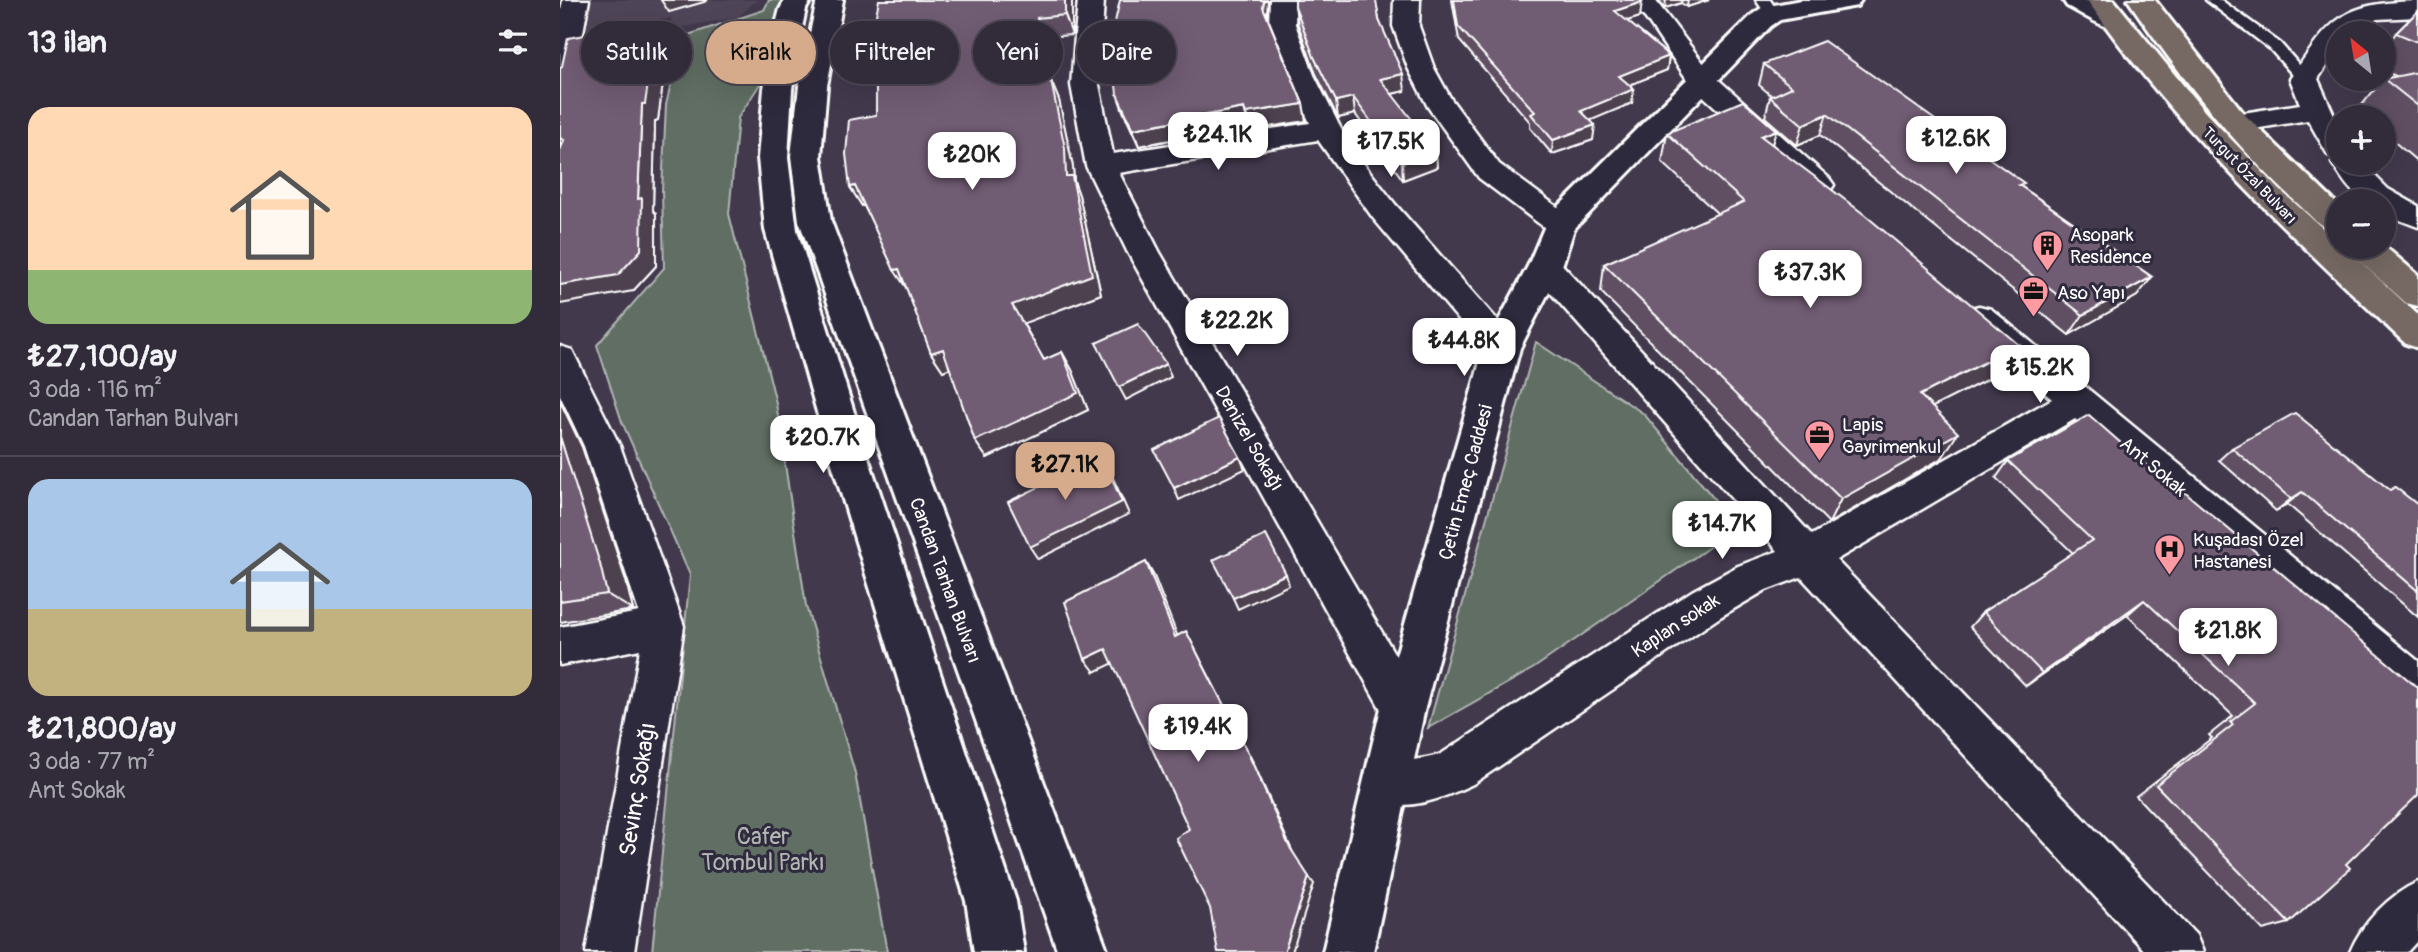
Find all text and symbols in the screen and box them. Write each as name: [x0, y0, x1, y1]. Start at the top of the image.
chip: Satılık: [581, 21, 692, 84]
chip: Kiralık: [706, 21, 816, 84]
chip: Filtreler: [830, 21, 959, 84]
chip: Yeni: [973, 21, 1063, 84]
chip: Daire: [1077, 21, 1176, 84]
north arrow: [2326, 21, 2396, 91]
map controls: [2326, 21, 2396, 259]
icon: filters: [494, 23, 532, 61]
text: 13 ilan: [28, 24, 107, 61]
button: +: [2326, 105, 2396, 175]
pin: ₺24.1K: [1161, 113, 1275, 172]
pin: ₺12.6K: [1899, 116, 2013, 176]
text: ₺24.1K: [1184, 120, 1252, 149]
pin: ₺17.5K: [1334, 120, 1448, 179]
street label: Turgut Özal Bulvarı: [2198, 123, 2301, 229]
text: ₺12.6K: [1922, 124, 1990, 153]
text: ₺17.5K: [1358, 127, 1424, 156]
pin: ₺20K: [931, 132, 1013, 192]
text: ₺20K: [944, 140, 1000, 169]
icon: home: [217, 152, 343, 278]
button: −: [2326, 189, 2396, 259]
place label: Asopark Residence: [2070, 223, 2152, 269]
building icon: Asopark Residence: [2030, 228, 2064, 272]
pin: ₺37.3K: [1753, 250, 1867, 310]
text: ₺37.3K: [1775, 258, 1845, 287]
office icon: Aso Yapı: [2017, 275, 2051, 319]
place label: Aso Yapı: [2057, 281, 2125, 305]
pin: ₺22.2K: [1180, 298, 1294, 358]
text: ₺22.2K: [1201, 306, 1273, 335]
pin: ₺44.8K: [1407, 318, 1521, 378]
text: ₺44.8K: [1429, 326, 1499, 355]
text: ₺27,100/ay: [28, 338, 177, 375]
pin: ₺15.2K: [1983, 346, 2097, 405]
text: ₺15.2K: [2006, 353, 2074, 382]
text: 3 oda · 116 m²: [28, 375, 162, 404]
street label: Denizel Sokağı: [1209, 382, 1289, 495]
street label: Çetin Emeç Caddesi: [1434, 402, 1498, 563]
text: Candan Tarhan Bulvarı: [28, 404, 239, 433]
place label: Lapis Gayrimenkul: [1842, 413, 1941, 459]
pin: ₺20.7K: [766, 416, 880, 475]
office icon: Lapis Gayrimenkul: [1802, 418, 1836, 462]
text: ₺20.7K: [786, 423, 860, 452]
street label: Ant Sokak: [2115, 432, 2192, 502]
pin: ₺27.1K: [1008, 442, 1122, 502]
text: ₺27.1K: [1032, 450, 1098, 479]
street label: Candan Tarhan Bulvarı: [904, 494, 986, 666]
pin: ₺14.7K: [1665, 502, 1779, 561]
text: ₺14.7K: [1688, 509, 1756, 538]
icon: home: [217, 524, 343, 650]
place label: Kuşadası Özel Hastanesi: [2193, 528, 2304, 574]
hospital icon: Kuşadası Özel Hastanesi: [2153, 533, 2187, 577]
street label: Kaplan sokak: [1627, 588, 1724, 663]
pin: ₺21.8K: [2171, 608, 2285, 668]
text: ₺21.8K: [2195, 616, 2261, 645]
pin: ₺19.4K: [1141, 704, 1255, 764]
text: ₺21,800/ay: [28, 710, 176, 747]
text: ₺19.4K: [1165, 712, 1231, 741]
street label: Sevinç Sokağı: [613, 720, 662, 858]
text: 3 oda · 77 m²: [28, 747, 155, 776]
text: Ant Sokak: [28, 776, 126, 805]
park label: Cafer Tombul Parkı: [701, 822, 825, 877]

